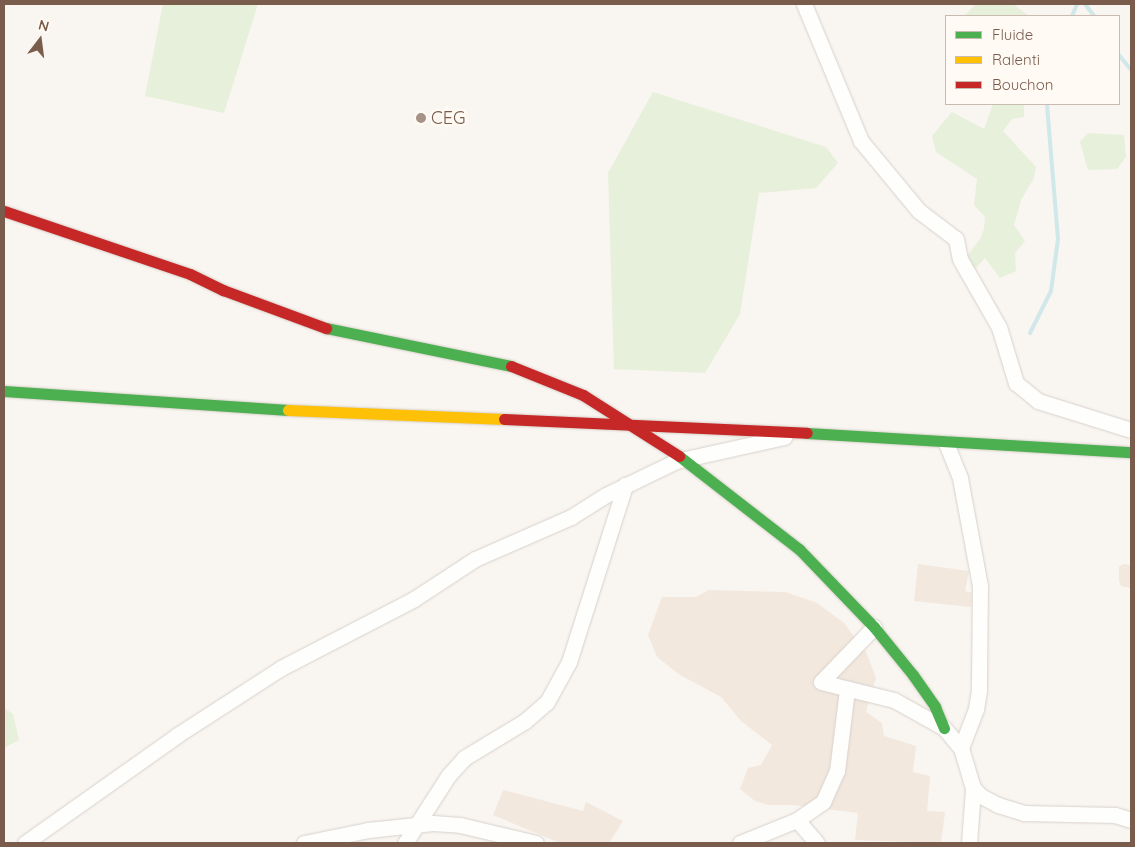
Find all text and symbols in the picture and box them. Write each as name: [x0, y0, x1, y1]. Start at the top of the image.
north arrow: [15, 15, 65, 65]
text: N: [37, 15, 51, 36]
legend: [945, 15, 1120, 105]
text: Fluide: [992, 25, 1033, 44]
text: Ralenti: [992, 50, 1040, 69]
text: Bouchon: [992, 75, 1053, 94]
place label: CEG: [431, 107, 465, 129]
marker: CEG: [415, 112, 427, 124]

